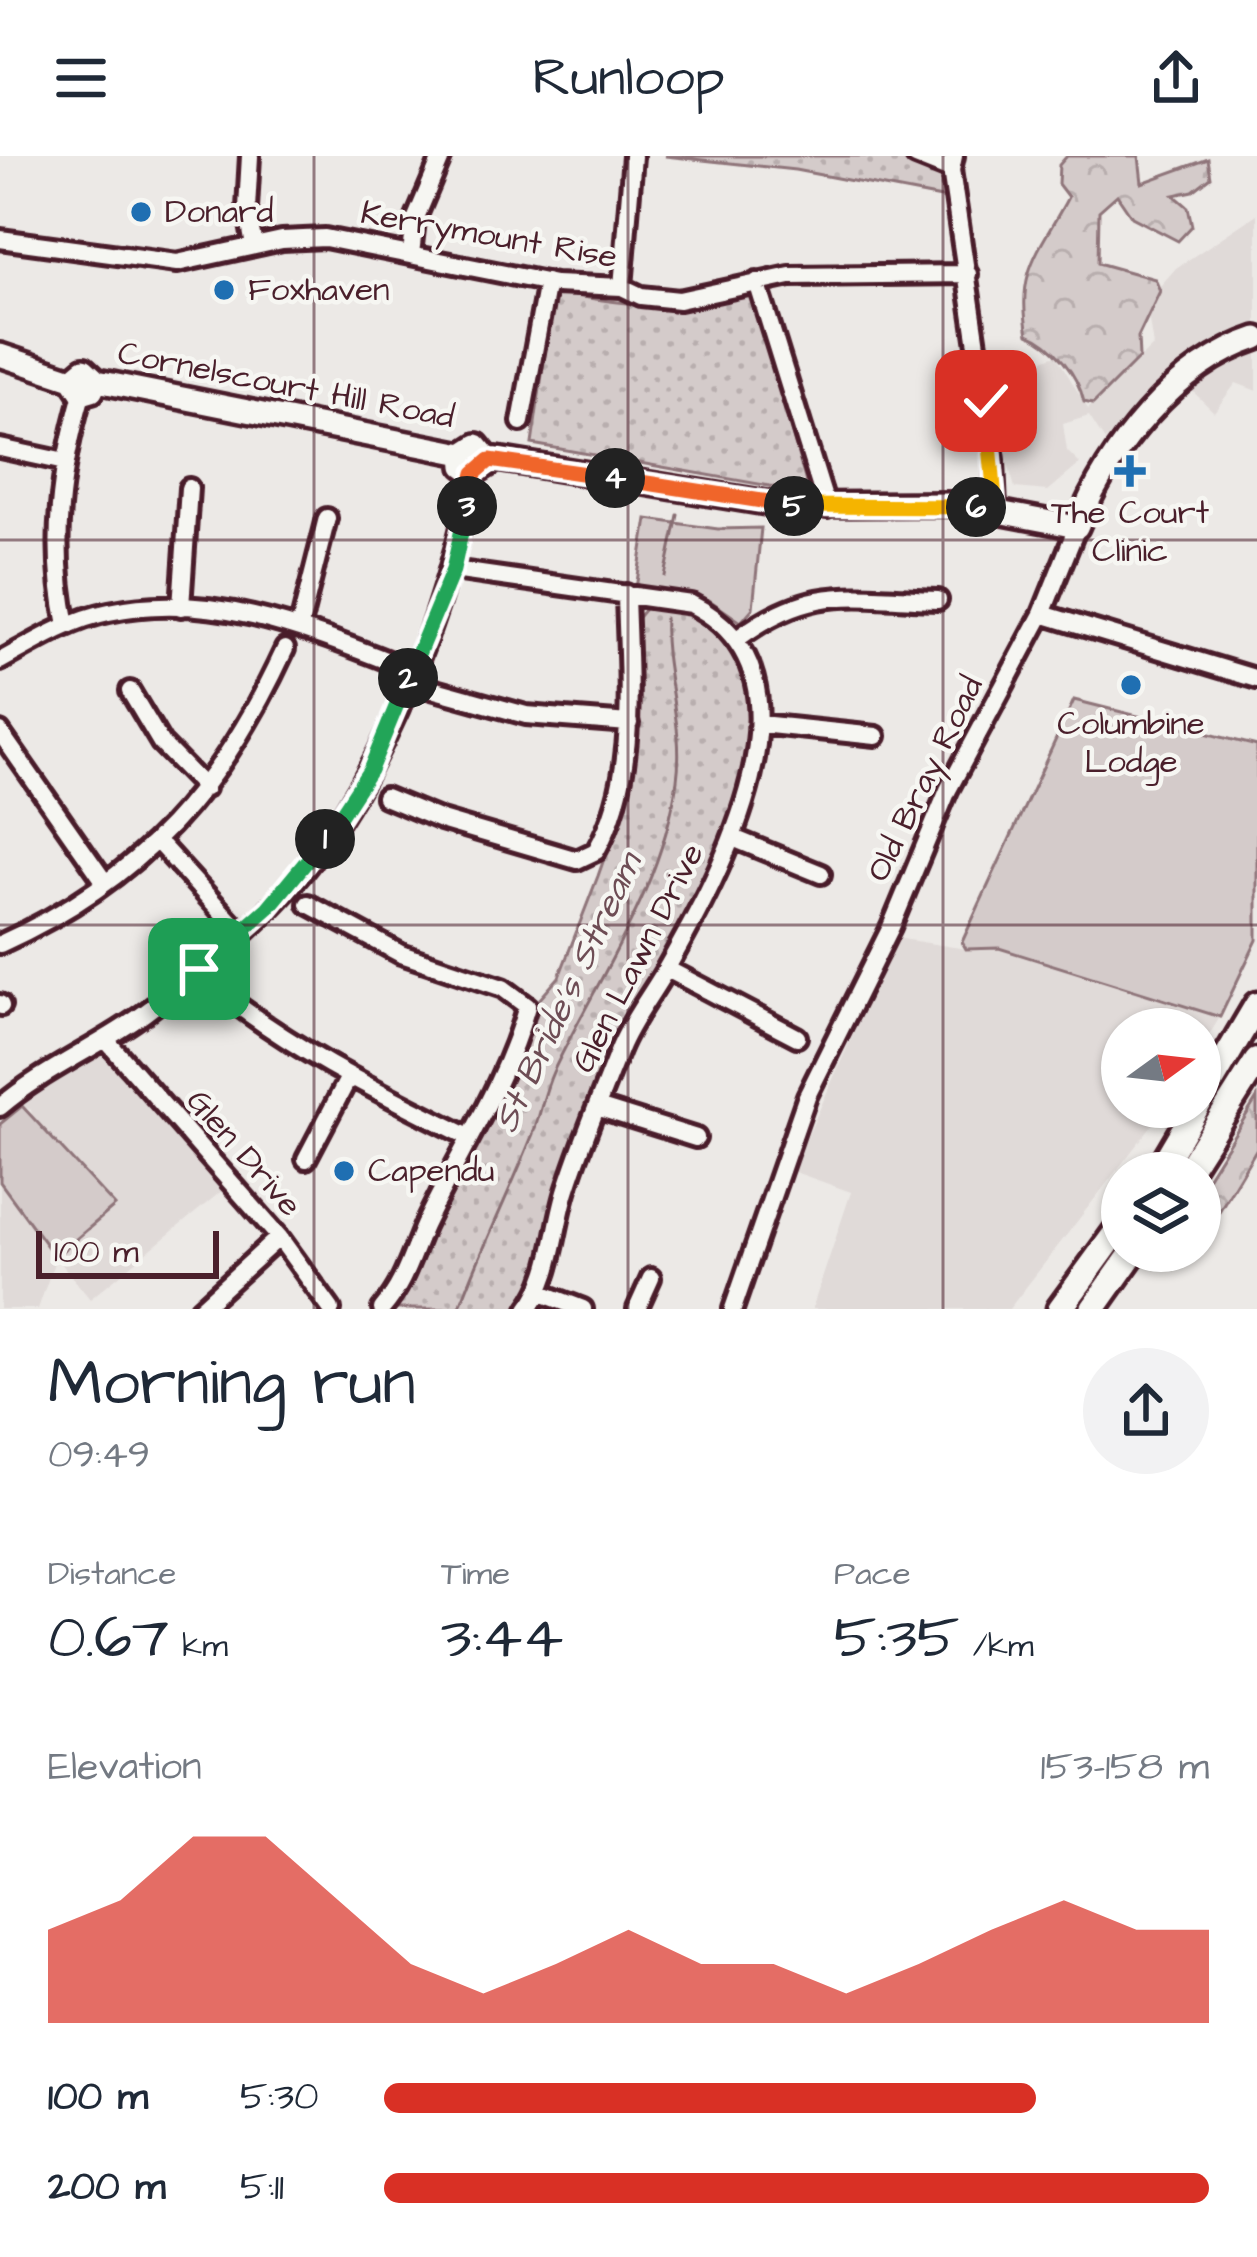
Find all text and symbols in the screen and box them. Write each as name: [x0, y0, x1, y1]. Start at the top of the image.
text: Runloop: [532, 41, 725, 116]
icon: menu: [48, 45, 114, 111]
icon: share: [1143, 45, 1209, 111]
place label: Donard: [165, 189, 273, 235]
street label: Kerrymount Rise: [357, 190, 621, 281]
marker: Donard: [128, 199, 154, 225]
place label: Foxhaven: [248, 267, 390, 313]
marker: Foxhaven: [211, 277, 237, 303]
street label: Cornelscourt Hill Road: [114, 330, 458, 440]
pin: [935, 350, 1037, 452]
icon: check: [953, 368, 1019, 434]
pin: 4: [585, 448, 645, 508]
text: 4: [604, 455, 626, 501]
marker: The Court Clinic: [1114, 455, 1146, 487]
pin: 3: [437, 476, 497, 536]
pin: 5: [764, 476, 824, 536]
pin: 6: [946, 477, 1006, 537]
text: 3: [459, 483, 475, 529]
text: 5: [782, 483, 806, 529]
text: 6: [966, 484, 986, 530]
place label: The Court Clinic: [1051, 490, 1209, 574]
pin: 2: [378, 648, 438, 708]
text: 2: [399, 655, 417, 701]
street label: Old Bray Road: [855, 669, 995, 890]
marker: Columbine Lodge: [1118, 672, 1144, 698]
place label: Columbine Lodge: [1057, 701, 1205, 787]
pin: 1: [295, 809, 355, 869]
text: 1: [323, 816, 327, 862]
street label: Glen Lawn Drive: [560, 836, 716, 1080]
water label: St Bride's Stream: [481, 841, 657, 1141]
pin: [148, 918, 250, 1020]
icon: arrive: [166, 936, 232, 1002]
north arrow: [1101, 1008, 1221, 1128]
map controls: [1101, 1008, 1221, 1272]
street label: Glen Drive: [176, 1079, 312, 1227]
place label: Capendu: [368, 1148, 495, 1194]
button: layers: [1101, 1152, 1221, 1272]
marker: Capendu: [331, 1158, 357, 1184]
scale bar: [36, 1225, 219, 1278]
text: 100 m: [54, 1229, 139, 1275]
text: Morning run: [48, 1338, 416, 1430]
button: share: [1083, 1348, 1209, 1474]
text: 09:49: [48, 1429, 150, 1483]
text: Distance: [48, 1551, 176, 1597]
text: Time: [441, 1551, 510, 1597]
text: Pace: [834, 1551, 911, 1597]
text: 0.67: [48, 1597, 169, 1680]
text: 3:44: [441, 1597, 563, 1680]
text: 5:35: [834, 1597, 960, 1680]
text: km: [169, 1623, 228, 1669]
text: /km: [960, 1623, 1034, 1669]
text: Elevation: [48, 1741, 202, 1795]
text: 153–158 m: [1041, 1741, 1209, 1795]
text: 100 m: [48, 2071, 148, 2125]
text: 5:30: [240, 2071, 319, 2125]
text: 200 m: [48, 2161, 166, 2215]
text: 5:11: [240, 2161, 284, 2215]

